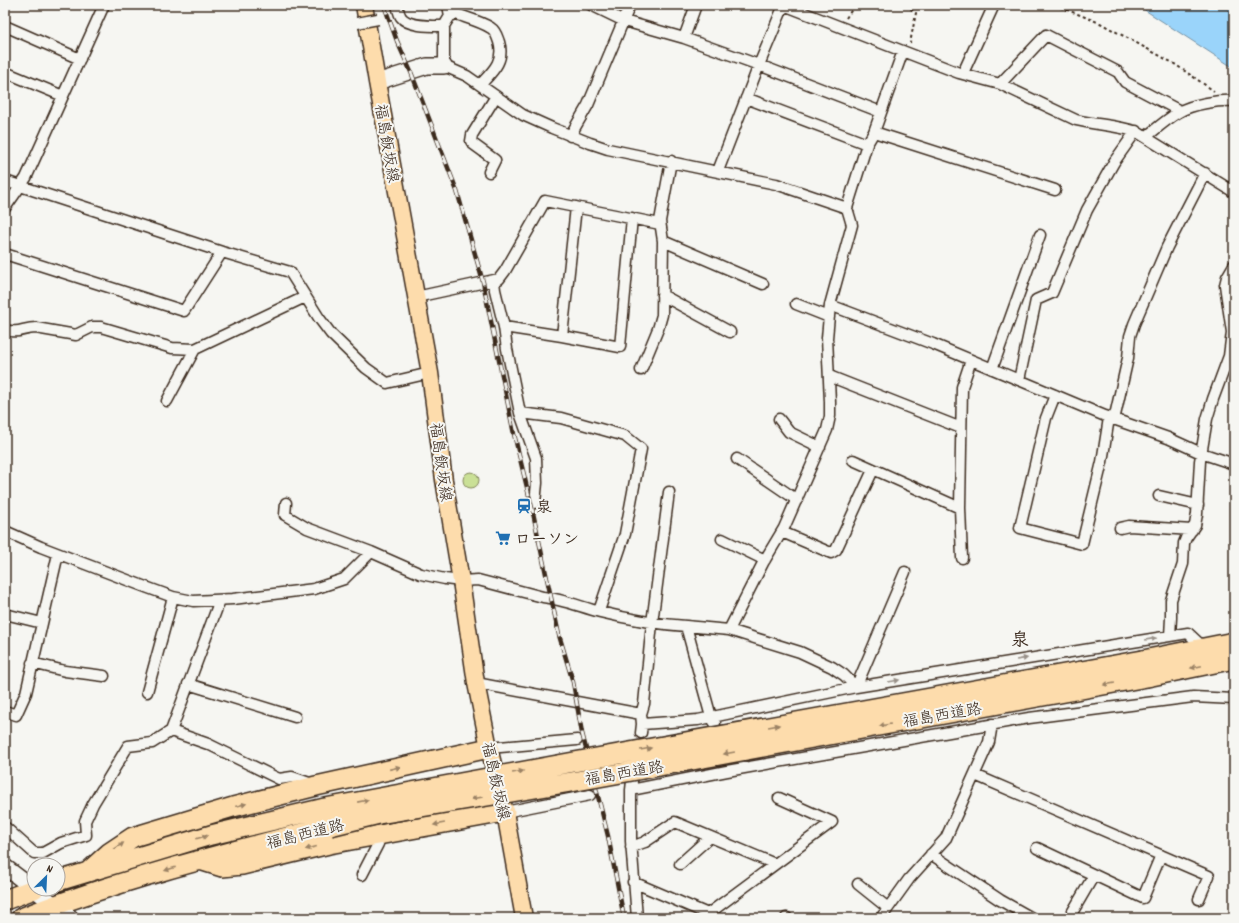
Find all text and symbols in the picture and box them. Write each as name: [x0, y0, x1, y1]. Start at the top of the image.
street label: 福島飯坂線: [367, 102, 404, 185]
street label: 福島飯坂線: [423, 421, 456, 504]
station icon: 泉: [515, 497, 533, 515]
place label: 泉: [536, 497, 552, 520]
supermarket icon: ローソン: [494, 529, 512, 547]
place label: ローソン: [515, 529, 579, 552]
district label: 泉: [1011, 629, 1029, 654]
one-way arrow: [1145, 636, 1157, 642]
one-way arrow: [1016, 656, 1028, 662]
one-way arrow: [1190, 665, 1202, 671]
one-way arrow: [888, 678, 900, 684]
one-way arrow: [1103, 681, 1115, 687]
street label: 福島西道路: [901, 698, 984, 735]
one-way arrow: [879, 722, 891, 728]
one-way arrow: [768, 723, 780, 729]
street label: 福島飯坂線: [474, 740, 515, 823]
one-way arrow: [640, 746, 652, 752]
one-way arrow: [723, 750, 735, 756]
street label: 福島西道路: [583, 756, 666, 793]
one-way arrow: [389, 765, 401, 771]
one-way arrow: [512, 769, 524, 775]
one-way arrow: [471, 795, 483, 801]
one-way arrow: [357, 797, 369, 803]
one-way arrow: [235, 802, 247, 808]
street label: 福島西道路: [264, 815, 347, 856]
one-way arrow: [433, 821, 445, 827]
one-way arrow: [197, 834, 209, 840]
one-way arrow: [113, 842, 124, 850]
one-way arrow: [305, 846, 318, 852]
north arrow: [26, 857, 66, 897]
text: N: [44, 861, 56, 878]
one-way arrow: [164, 866, 176, 872]

